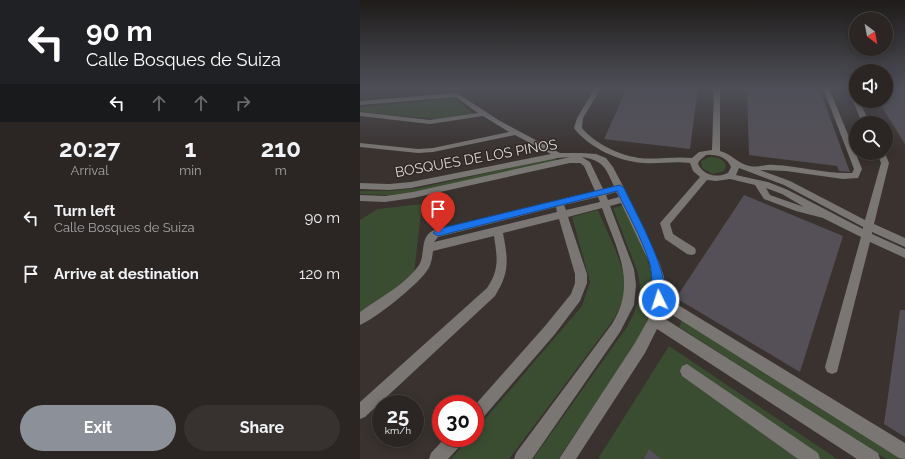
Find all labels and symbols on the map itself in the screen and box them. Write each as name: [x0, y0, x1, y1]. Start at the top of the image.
north arrow: [849, 12, 893, 56]
street label: BOSQUES DE LOS PINOS: [394, 136, 559, 180]
pin: [421, 192, 455, 233]
position arrow: [638, 279, 680, 321]
speed limit sign: 30: [432, 395, 484, 447]

